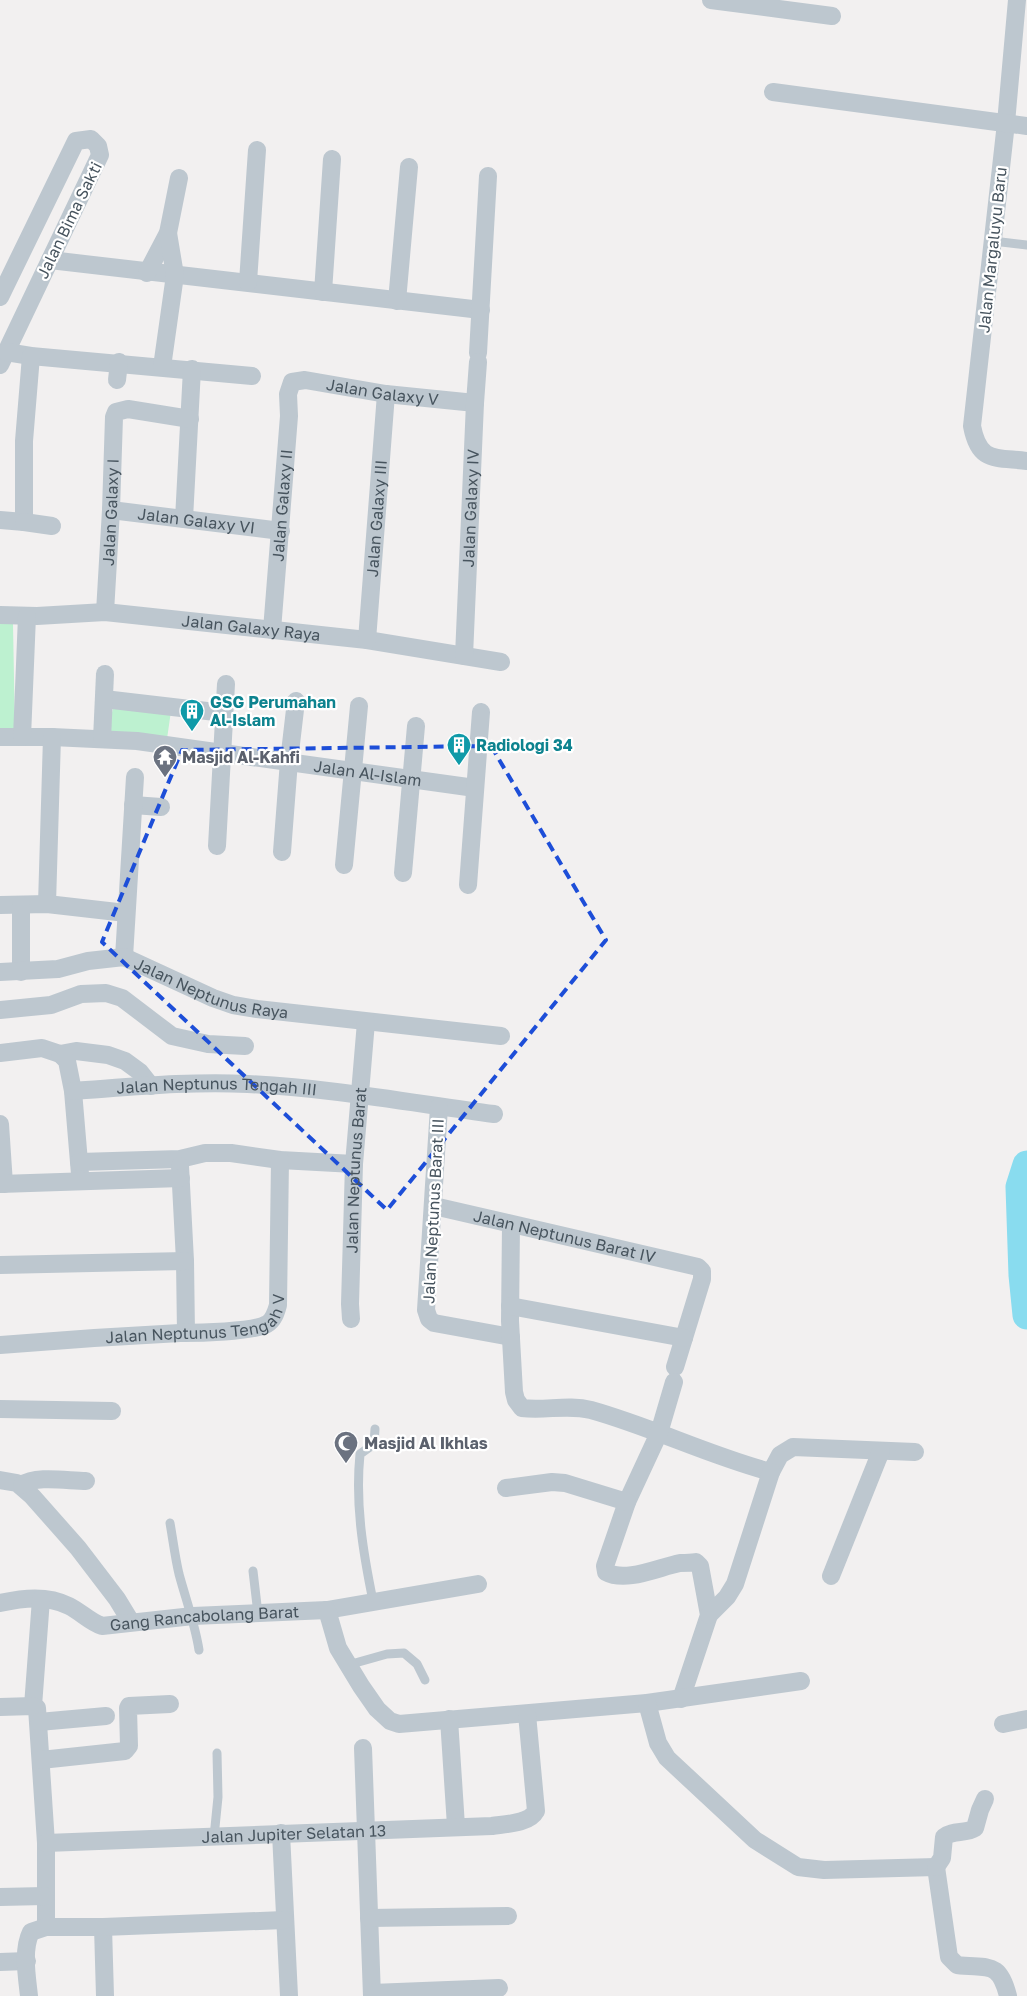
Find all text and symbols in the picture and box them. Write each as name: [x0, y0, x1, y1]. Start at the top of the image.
street label: Jalan Bima Sakti: [32, 158, 106, 282]
street label: Jalan Margaluyu Baru: [973, 166, 1011, 334]
street label: Jalan Galaxy V: [325, 374, 440, 409]
street label: Jalan Galaxy IV: [458, 448, 483, 568]
street label: Jalan Galaxy II: [267, 449, 296, 562]
street label: Jalan Galaxy I: [98, 458, 123, 566]
street label: Jalan Galaxy III: [362, 459, 391, 578]
street label: Jalan Galaxy VI: [136, 503, 256, 538]
street label: Jalan Galaxy Raya: [181, 610, 321, 645]
place label: GSG Perumahan Al-Islam: [210, 692, 336, 730]
building icon: GSG Perumahan Al-Islam: [179, 698, 205, 732]
building icon: Radiologi 34: [446, 732, 472, 766]
place label: Radiologi 34: [476, 735, 573, 755]
temple icon: Masjid Al-Kahfi: [152, 744, 178, 778]
place label: Masjid Al-Kahfi: [182, 747, 300, 767]
street label: Jalan Al-Islam: [312, 756, 423, 790]
street label: Jalan Neptunus Raya: [131, 953, 289, 1022]
street label: Jalan Neptunus Tengah III: [116, 1073, 318, 1100]
street label: Jalan Neptunus Barat: [341, 1086, 370, 1254]
street label: Jalan Neptunus Barat III: [418, 1118, 448, 1304]
street label: Jalan Neptunus Barat IV: [472, 1205, 658, 1267]
street label: Jalan Neptunus Tengah V: [105, 1293, 288, 1347]
mosque icon: Masjid Al Ikhlas: [333, 1430, 359, 1464]
place label: Masjid Al Ikhlas: [364, 1433, 488, 1453]
street label: Gang Rancabolang Barat: [109, 1601, 300, 1635]
street label: Jalan Jupiter Selatan 13: [201, 1820, 386, 1847]

